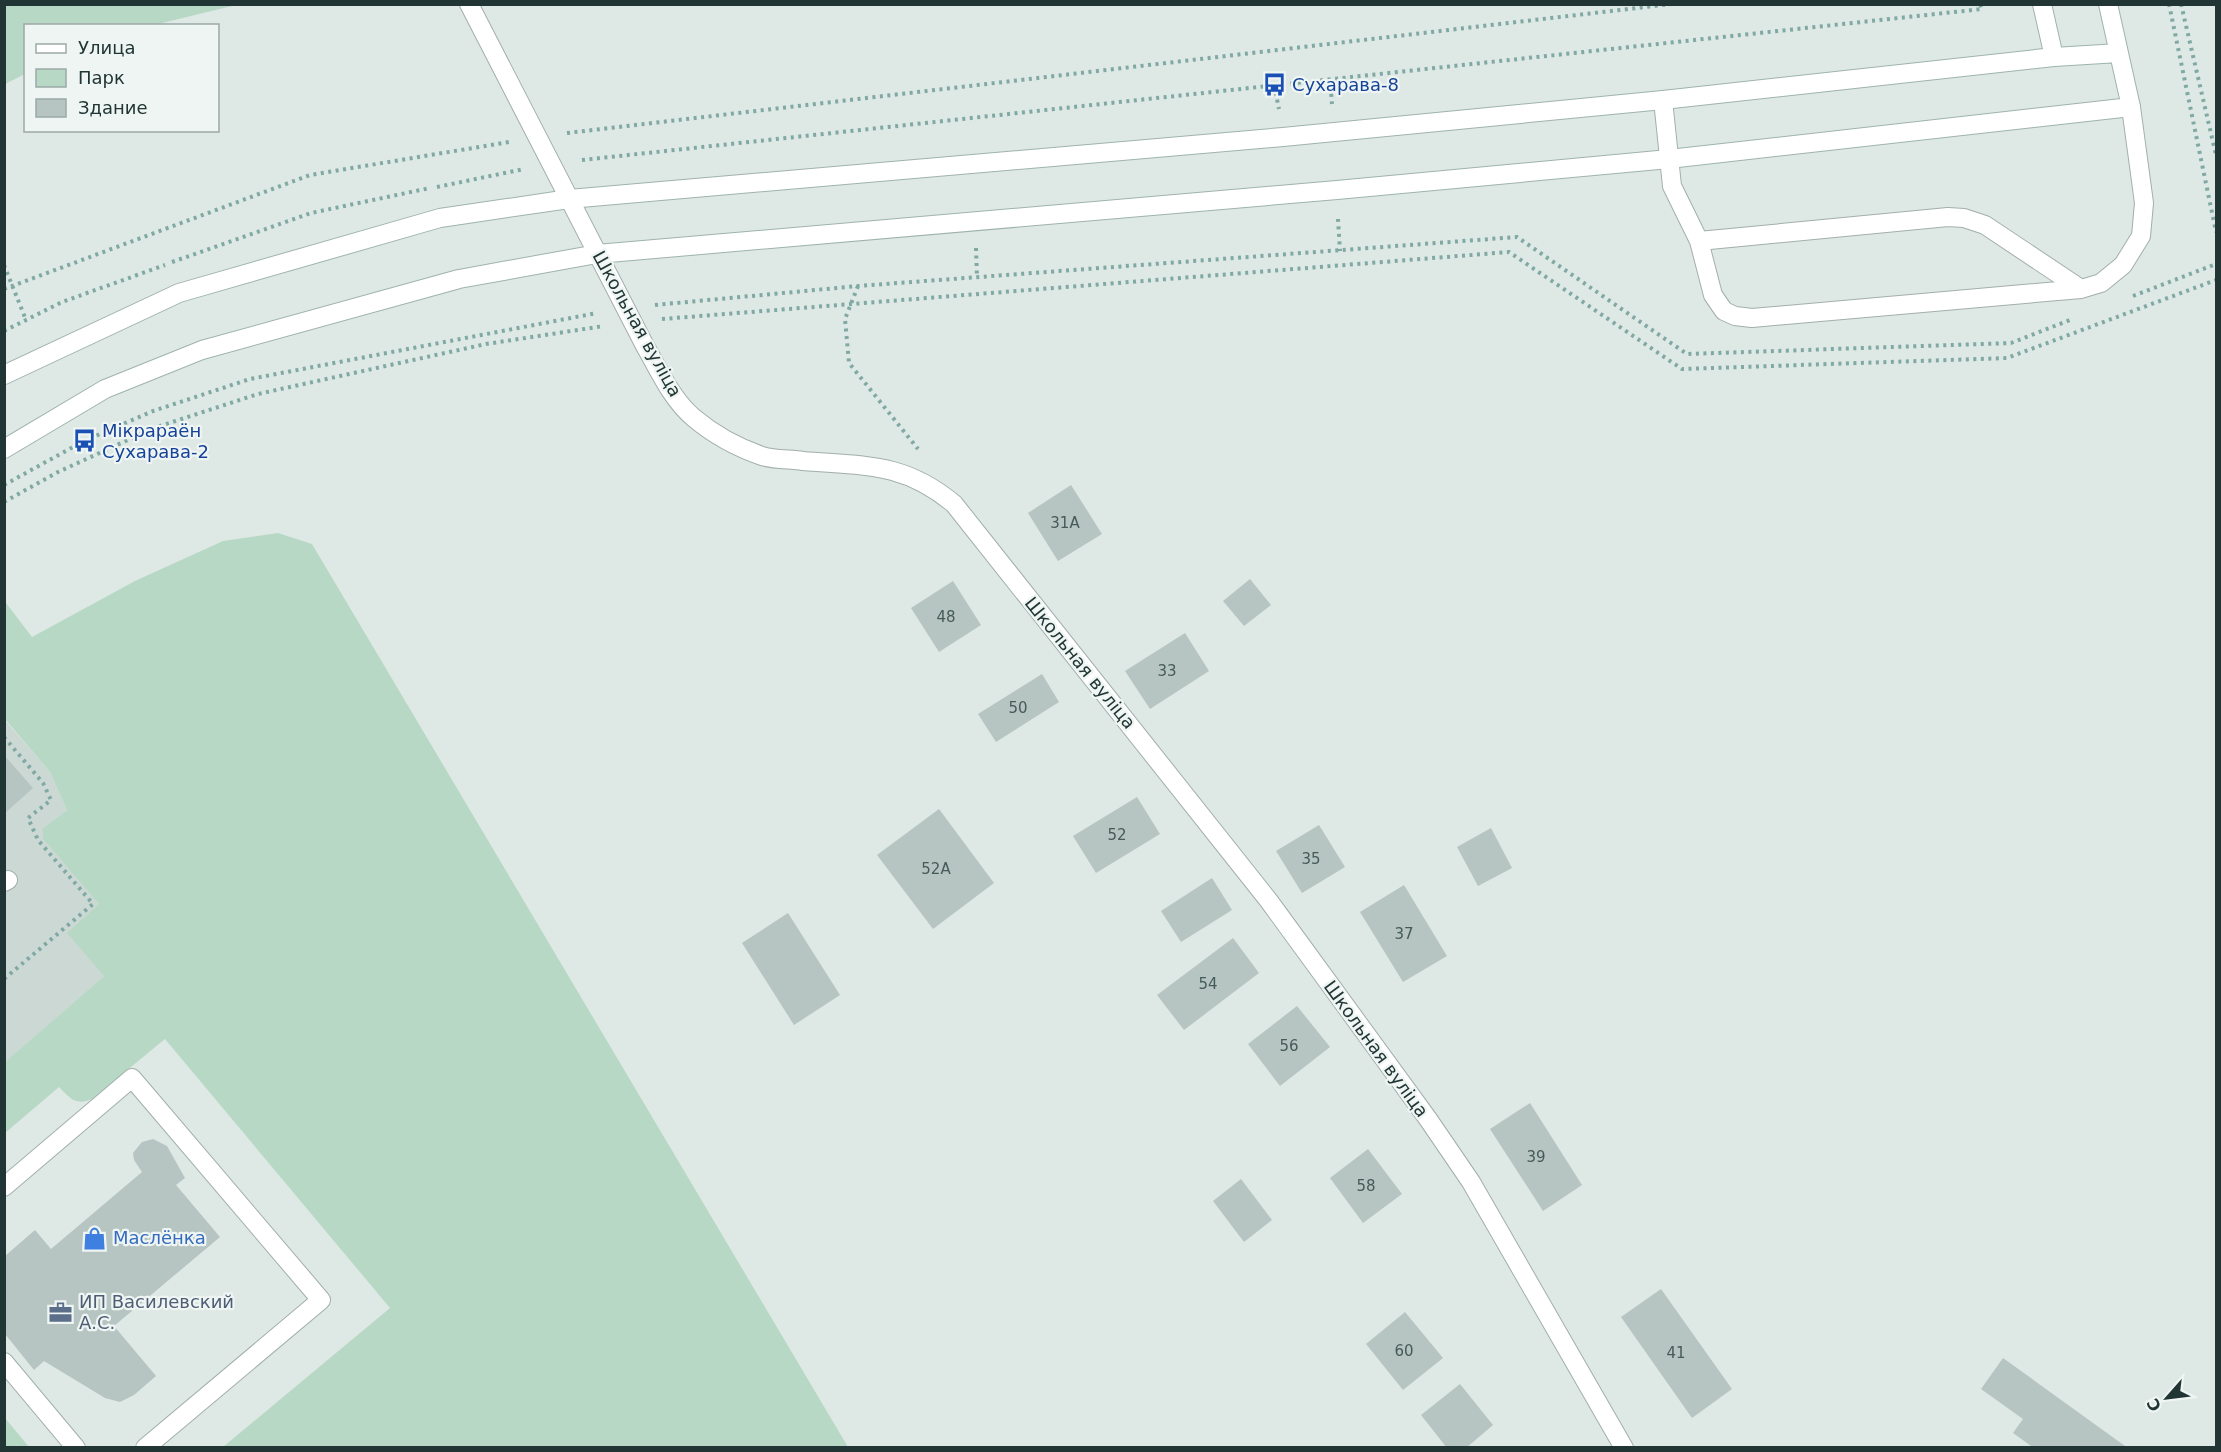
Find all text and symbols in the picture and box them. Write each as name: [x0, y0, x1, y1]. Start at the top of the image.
legend: [24, 24, 219, 132]
text: Улица: [78, 37, 135, 58]
text: Парк: [78, 67, 125, 88]
bus stop icon: Сухарава-8: [1261, 72, 1287, 98]
place label: Сухарава-8: [1292, 74, 1399, 95]
text: Здание: [78, 97, 148, 118]
street label: Школьная вуліца: [589, 247, 686, 400]
place label: Мікрараён Сухарава-2: [102, 420, 209, 462]
bus stop icon: Мікрараён Сухарава-2: [71, 428, 97, 454]
house number: 31А: [1050, 514, 1080, 532]
street label: Школьная вуліца: [1021, 592, 1140, 733]
house number: 48: [936, 608, 956, 626]
house number: 33: [1157, 662, 1177, 680]
house number: 50: [1008, 699, 1028, 717]
house number: 52: [1107, 826, 1127, 844]
house number: 35: [1301, 850, 1321, 868]
house number: 52А: [921, 860, 951, 878]
house number: 37: [1394, 925, 1414, 943]
house number: 54: [1198, 975, 1218, 993]
street label: Школьная вуліца: [1320, 976, 1433, 1121]
house number: 56: [1279, 1037, 1299, 1055]
house number: 39: [1526, 1148, 1546, 1166]
house number: 58: [1356, 1177, 1376, 1195]
shop icon: Маслёнка: [82, 1225, 108, 1251]
place label: Маслёнка: [113, 1227, 206, 1248]
place label: ИП Василевский А.С.: [79, 1291, 234, 1333]
office icon: ИП Василевский А.С.: [48, 1299, 74, 1325]
house number: 60: [1394, 1342, 1414, 1360]
house number: 41: [1666, 1344, 1686, 1362]
north arrow: [2137, 1368, 2197, 1428]
text: С: [2143, 1395, 2165, 1414]

